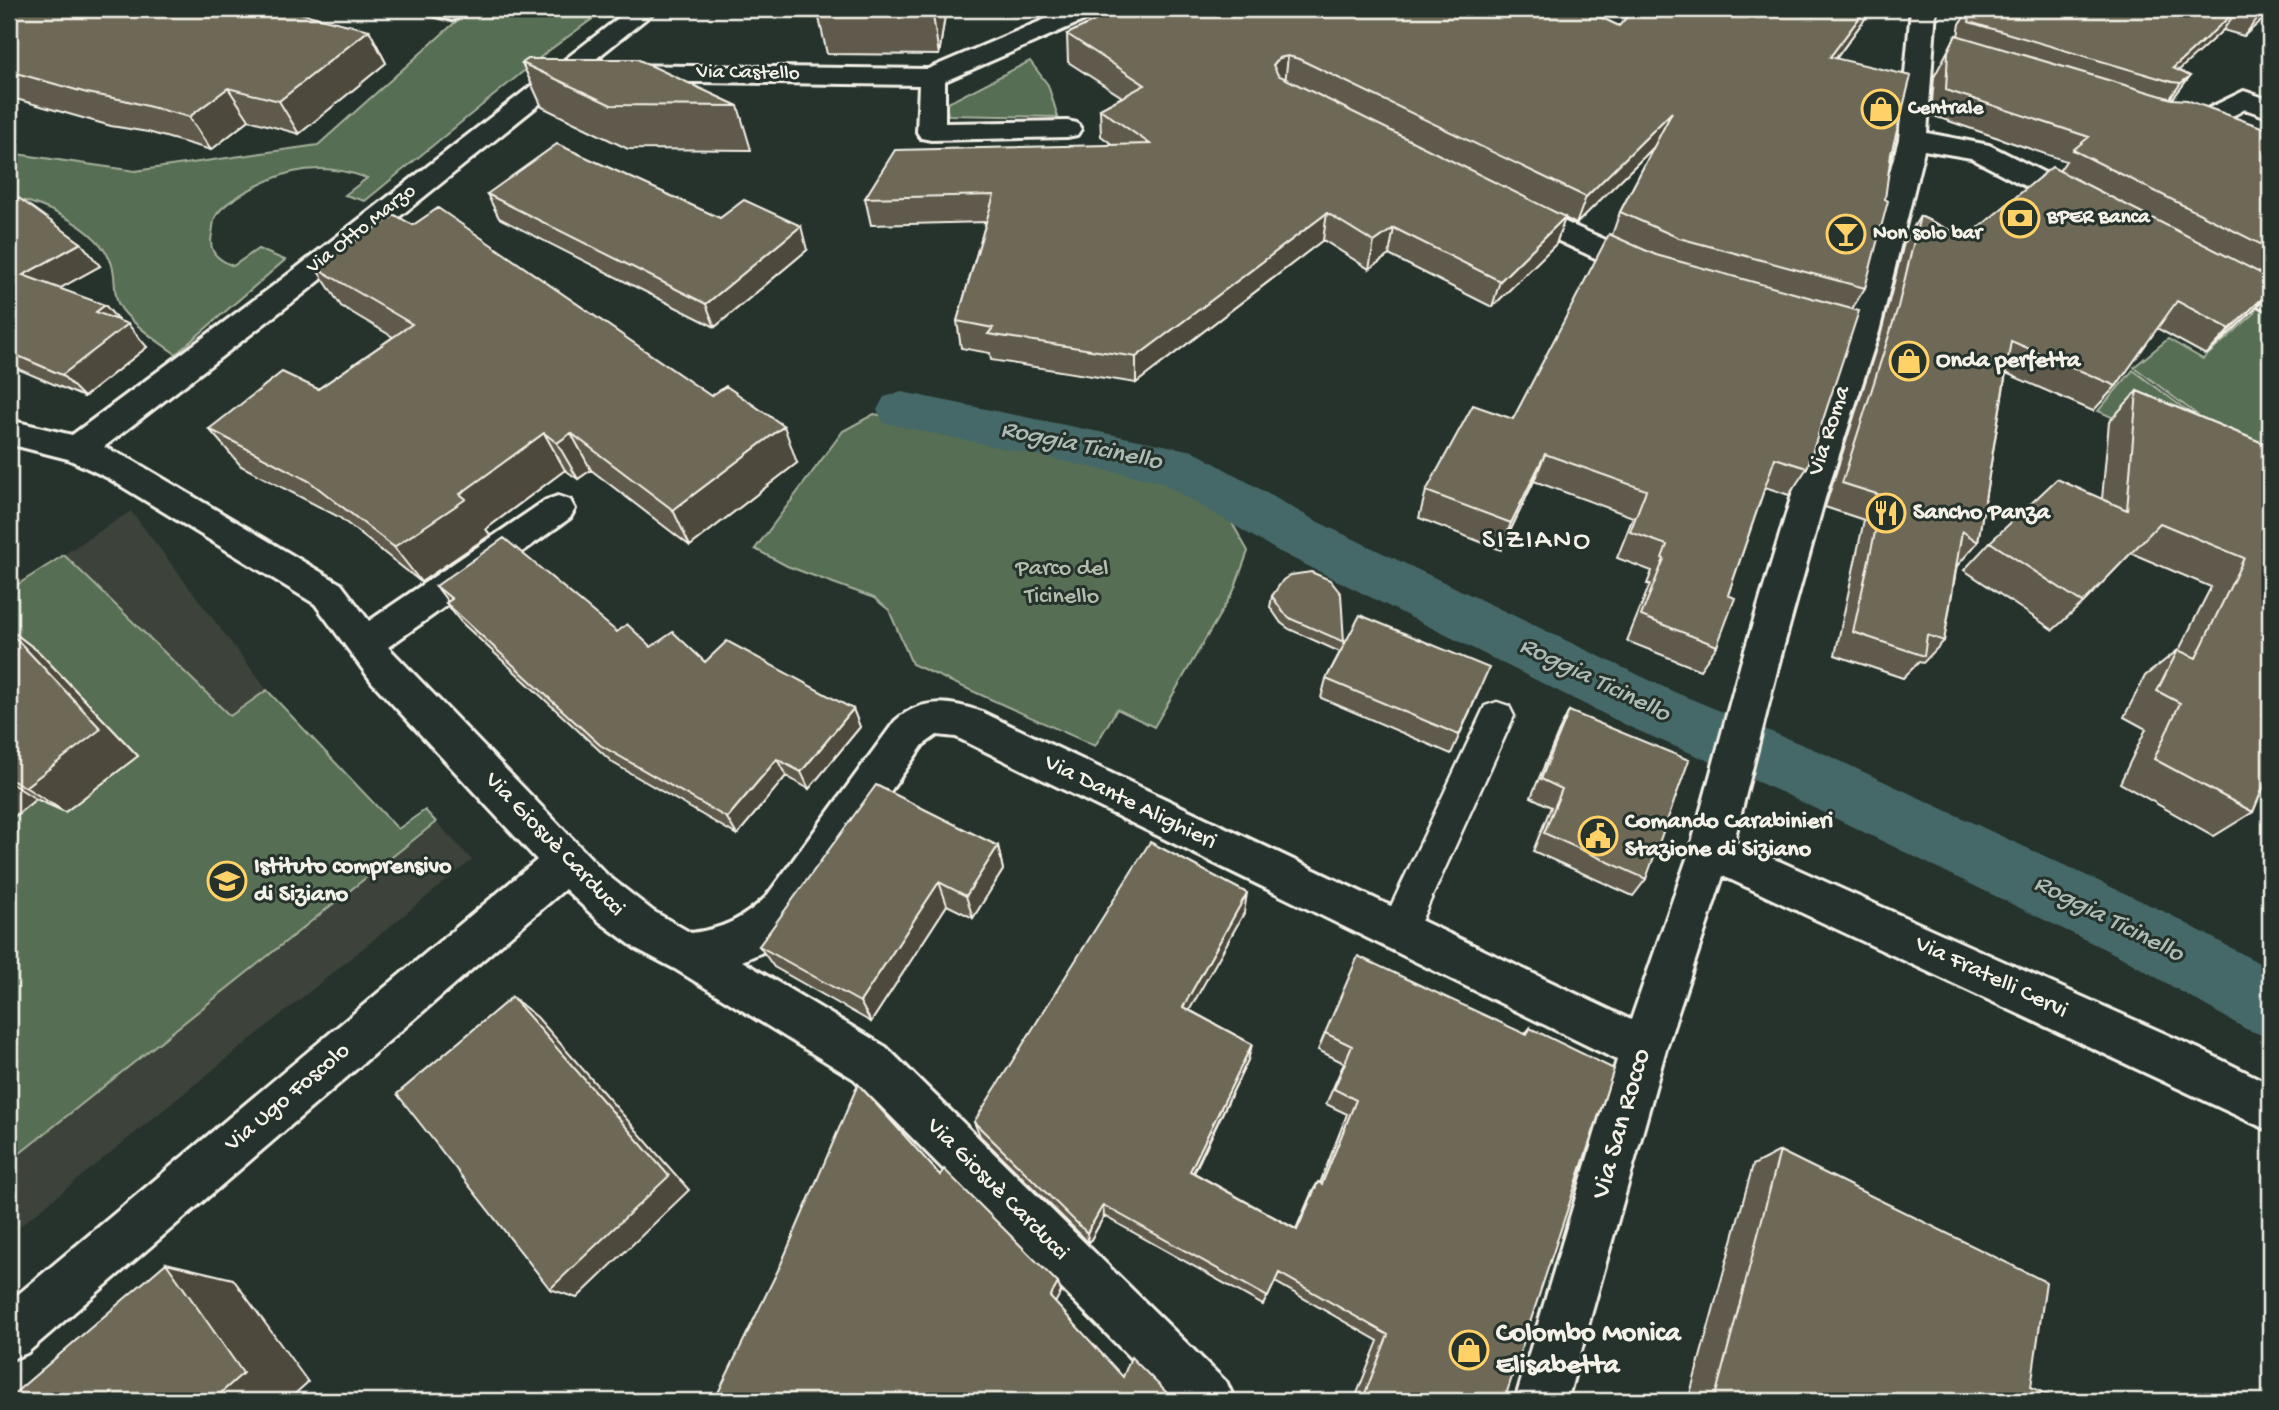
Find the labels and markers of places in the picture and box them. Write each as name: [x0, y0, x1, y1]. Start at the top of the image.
shop icon: Centrale: [1860, 88, 1902, 130]
place label: Centrale: [1907, 97, 1984, 122]
bank icon: BPER Banca: [1999, 197, 2041, 239]
place label: BPER Banca: [2046, 206, 2151, 231]
bar icon: Non solo bar: [1825, 213, 1867, 255]
place label: Non solo bar: [1873, 222, 1984, 247]
shop icon: Onda perfetta: [1888, 340, 1930, 382]
place label: Onda perfetta: [1936, 347, 2082, 376]
restaurant icon: Sancho Panza: [1865, 492, 1907, 534]
place label: Sancho Panza: [1913, 499, 2052, 528]
place label: Comando Carabinieri Stazione di Siziano: [1625, 808, 1833, 865]
public building icon: Comando Carabinieri Stazione di Siziano: [1577, 815, 1619, 857]
place label: Istituto comprensivo di Siziano: [254, 853, 452, 910]
school or university icon: Istituto comprensivo di Siziano: [206, 860, 248, 902]
place label: Colombo Monica Elisabetta: [1496, 1318, 1682, 1383]
shop icon: Colombo Monica Elisabetta: [1448, 1329, 1490, 1371]

